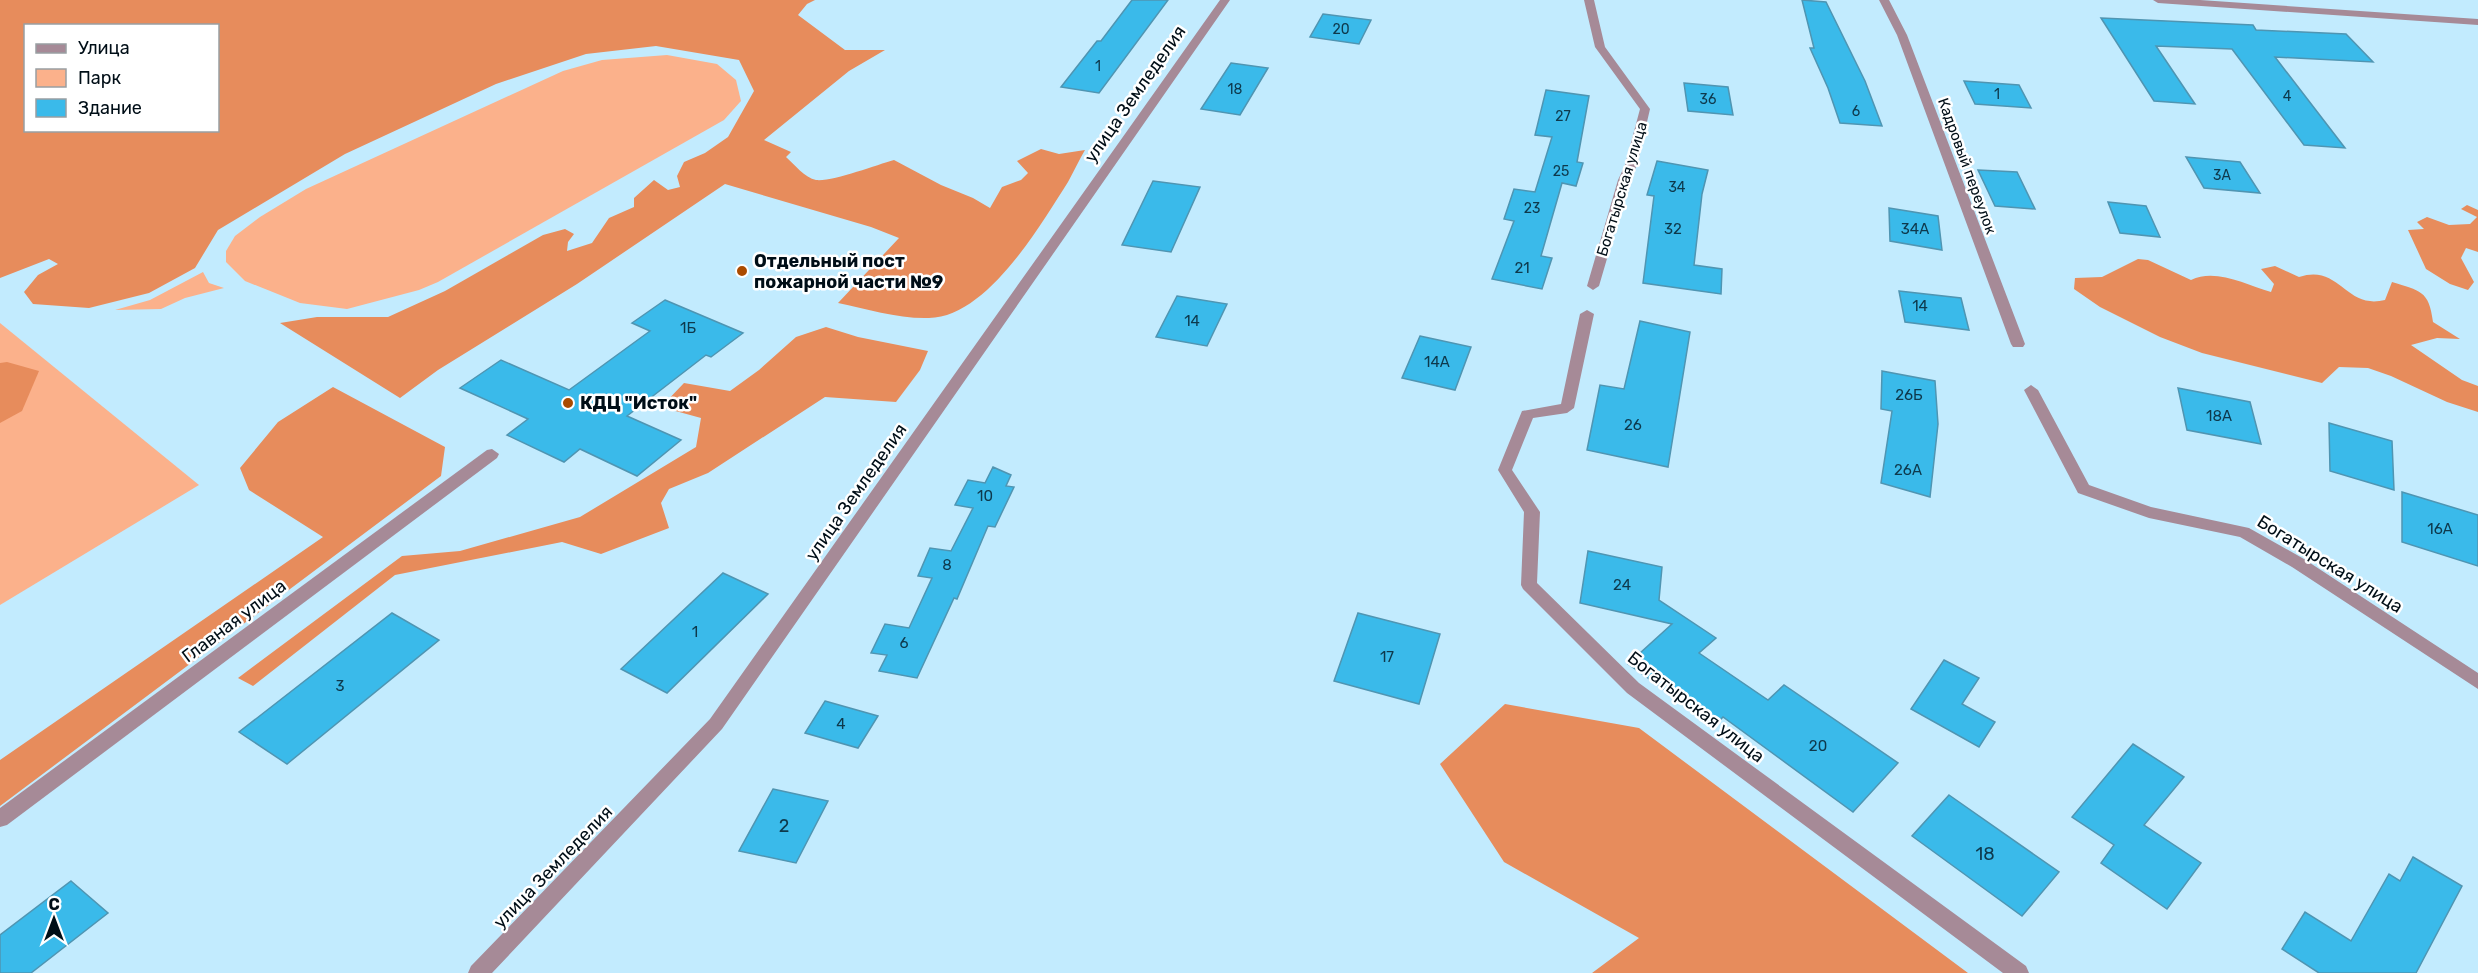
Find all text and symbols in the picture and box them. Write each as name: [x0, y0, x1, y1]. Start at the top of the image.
street label: улица Земледелия: [1079, 21, 1191, 167]
house number: 20: [1332, 21, 1350, 38]
legend: [24, 24, 219, 132]
text: Улица: [78, 37, 130, 59]
house number: 1: [1095, 58, 1101, 75]
text: Парк: [78, 67, 122, 89]
house number: 18: [1228, 81, 1243, 98]
house number: 1: [1994, 86, 2000, 103]
house number: 4: [2283, 88, 2292, 105]
house number: 36: [1700, 91, 1716, 108]
street label: Кадровый переулок: [1934, 95, 2000, 237]
text: Здание: [78, 97, 142, 119]
house number: 6: [1852, 103, 1860, 120]
house number: 27: [1555, 108, 1571, 125]
street label: Богатырская улица: [1593, 120, 1651, 258]
house number: 25: [1553, 163, 1569, 180]
house number: 3А: [2213, 167, 2232, 184]
house number: 34: [1668, 179, 1686, 196]
house number: 23: [1524, 200, 1540, 217]
house number: 32: [1664, 220, 1682, 238]
house number: 34А: [1901, 220, 1929, 238]
place label: Отдельный пост пожарной части №9: [754, 250, 943, 293]
house number: 21: [1514, 259, 1530, 277]
marker: Отдельный пост пожарной части №9: [735, 264, 749, 278]
house number: 14: [1912, 297, 1928, 315]
house number: 14: [1184, 312, 1200, 330]
house number: 1Б: [680, 319, 696, 337]
house number: 14А: [1424, 353, 1450, 371]
house number: 26Б: [1895, 386, 1923, 404]
place label: КДЦ "Исток": [580, 392, 697, 414]
marker: КДЦ "Исток": [561, 396, 575, 410]
house number: 18А: [2206, 407, 2232, 425]
house number: 26: [1624, 416, 1642, 434]
street label: улица Земледелия: [800, 419, 912, 565]
house number: 26А: [1894, 461, 1922, 479]
house number: 10: [977, 487, 993, 505]
street label: Богатырская улица: [2253, 510, 2407, 618]
house number: 16А: [2427, 520, 2453, 538]
house number: 8: [942, 556, 952, 574]
street label: Главная улица: [178, 575, 290, 667]
house number: 24: [1613, 576, 1631, 594]
house number: 1: [692, 623, 698, 641]
house number: 6: [899, 634, 909, 652]
street label: Богатырская улица: [1623, 647, 1769, 767]
house number: 17: [1380, 648, 1394, 666]
house number: 3: [335, 677, 345, 695]
house number: 4: [836, 715, 846, 733]
house number: 20: [1809, 737, 1827, 755]
street label: улица Земледелия: [489, 801, 617, 933]
house number: 2: [779, 815, 789, 837]
house number: 18: [1975, 843, 1995, 865]
north arrow: [24, 889, 84, 949]
text: С: [48, 895, 60, 914]

